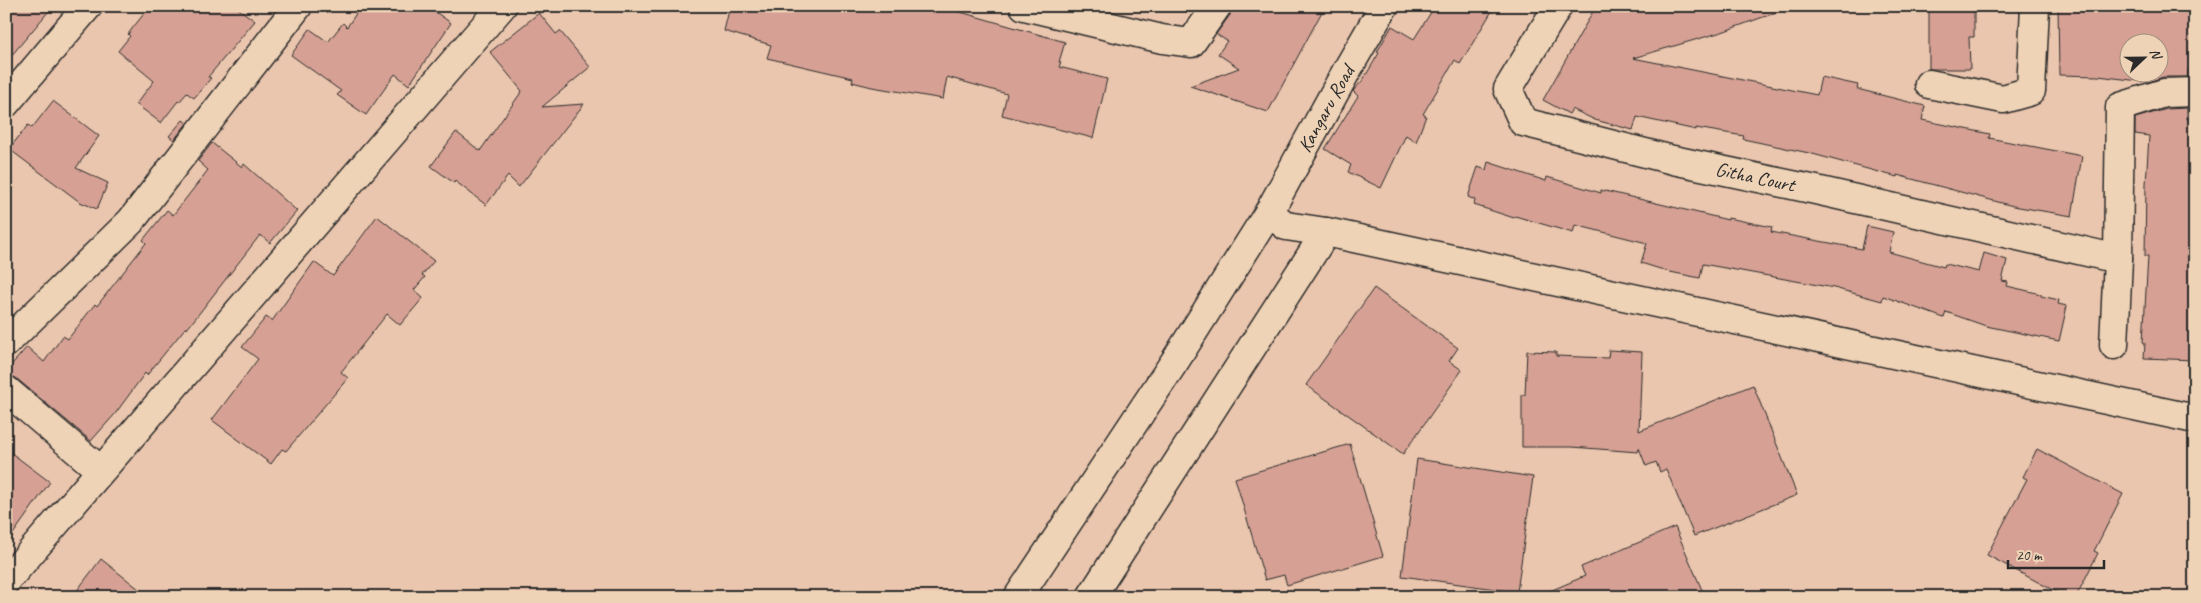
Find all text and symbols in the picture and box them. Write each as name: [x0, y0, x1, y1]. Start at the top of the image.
north arrow: [2118, 32, 2168, 82]
text: N: [2146, 46, 2166, 63]
street label: Kangaru Road: [1292, 59, 1361, 157]
street label: Githa Court: [1713, 156, 1799, 198]
scale bar: [2008, 538, 2105, 570]
text: 20 m: [2016, 546, 2043, 565]

